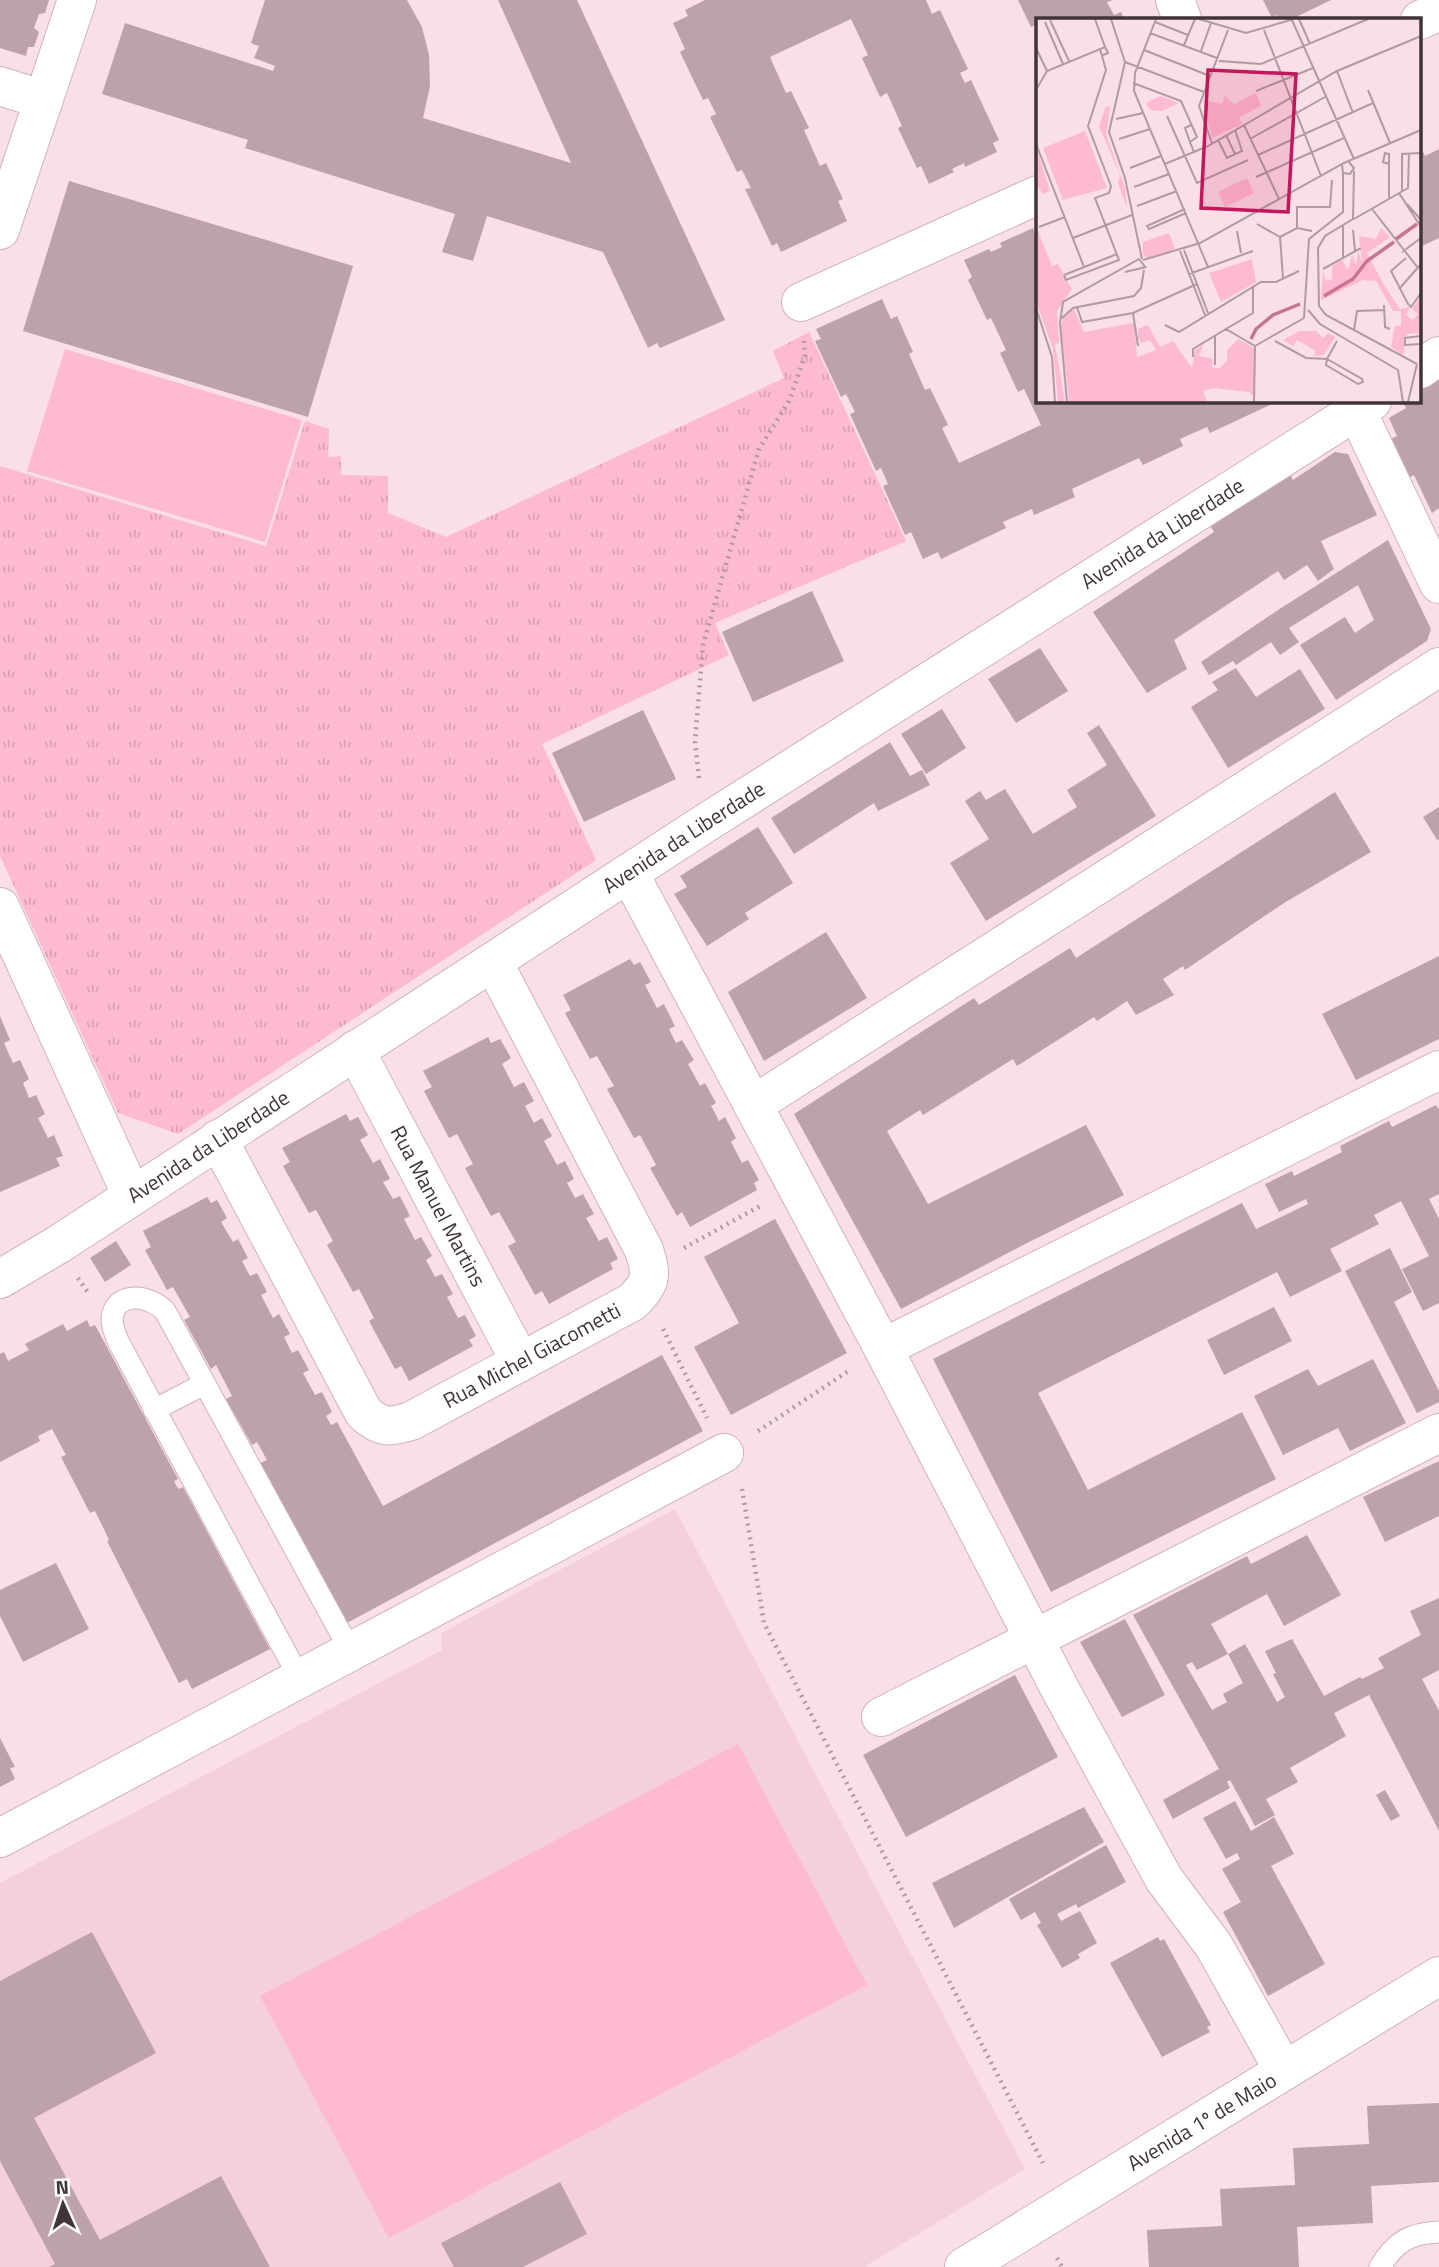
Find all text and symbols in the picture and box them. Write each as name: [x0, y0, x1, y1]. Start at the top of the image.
inset map: [1036, 18, 1422, 402]
street label: Avenida da Liberdade: [1074, 469, 1250, 597]
street label: Avenida da Liberdade: [596, 772, 771, 901]
street label: Avenida da Liberdade: [121, 1081, 295, 1210]
street label: Rua Manuel Martins: [383, 1120, 495, 1292]
street label: Rua Michel Giacometti: [437, 1294, 626, 1416]
street label: Avenida 1º de Maio: [1121, 2064, 1282, 2178]
north arrow: [28, 2169, 98, 2239]
text: N: [55, 2172, 69, 2201]

